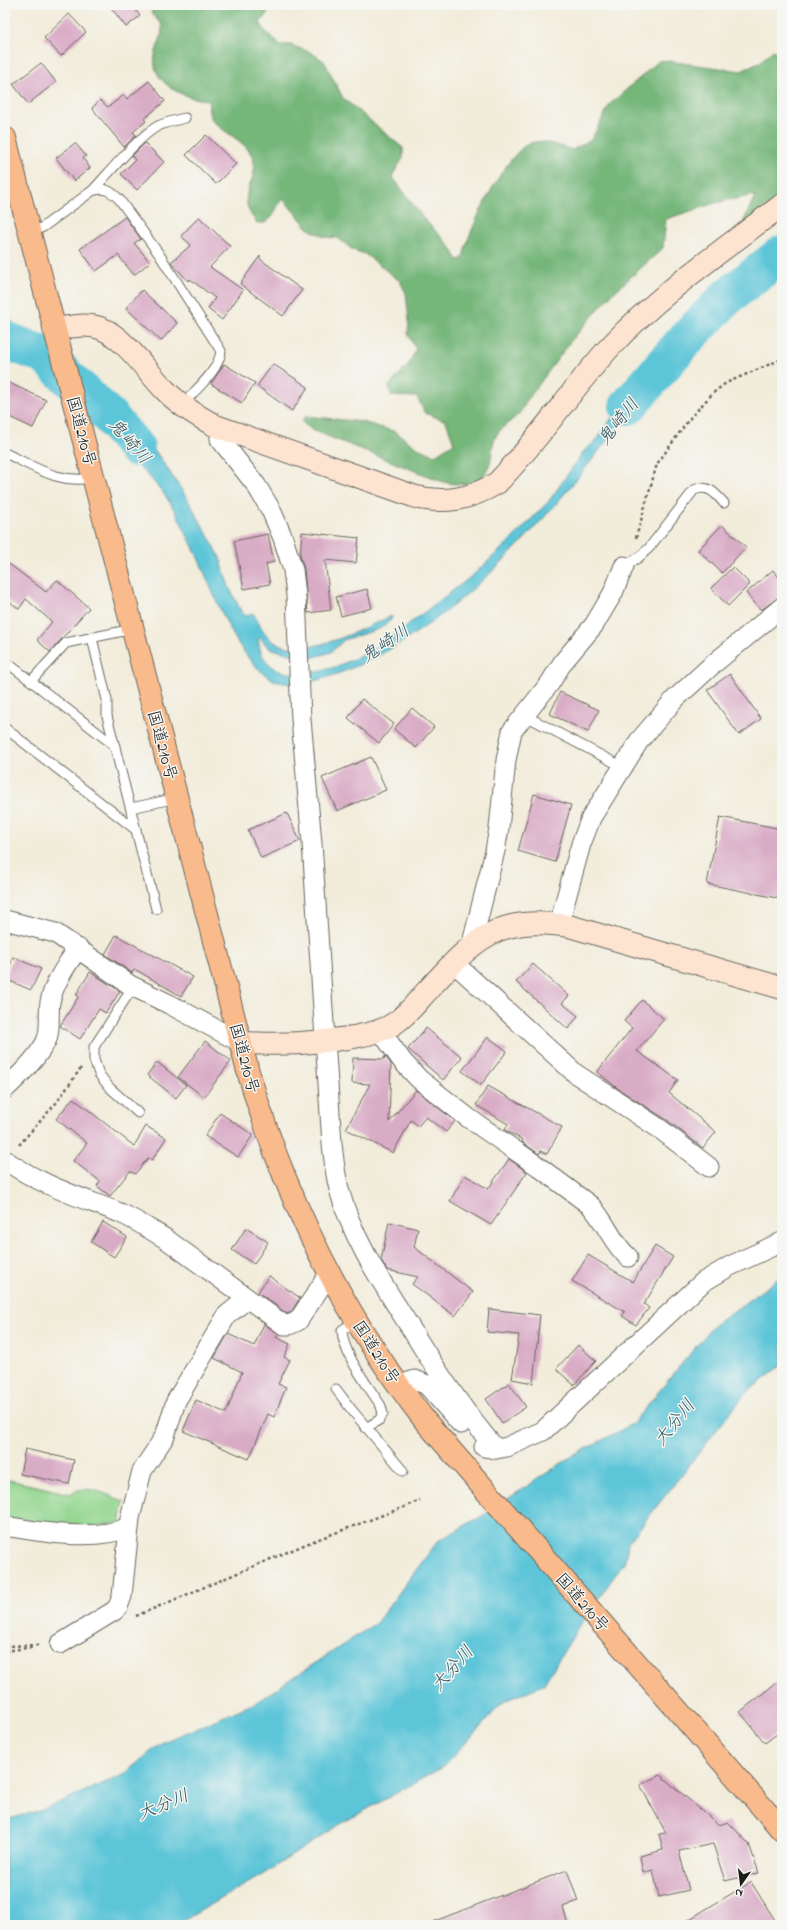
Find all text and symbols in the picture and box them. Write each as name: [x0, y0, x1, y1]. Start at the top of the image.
street label: 国道210号: [59, 393, 102, 469]
water label: 鬼崎川: [592, 393, 647, 451]
water label: 鬼崎川: [101, 413, 156, 471]
water label: 鬼崎川: [356, 619, 416, 671]
street label: 国道210号: [140, 707, 183, 783]
street label: 国道210号: [222, 1020, 265, 1096]
street label: 国道210号: [346, 1316, 406, 1390]
water label: 大分川: [648, 1394, 703, 1452]
street label: 国道210号: [549, 1568, 615, 1638]
water label: 大分川: [426, 1640, 481, 1698]
water label: 大分川: [134, 1784, 194, 1828]
north arrow: [721, 1864, 761, 1904]
text: N: [733, 1884, 744, 1901]

